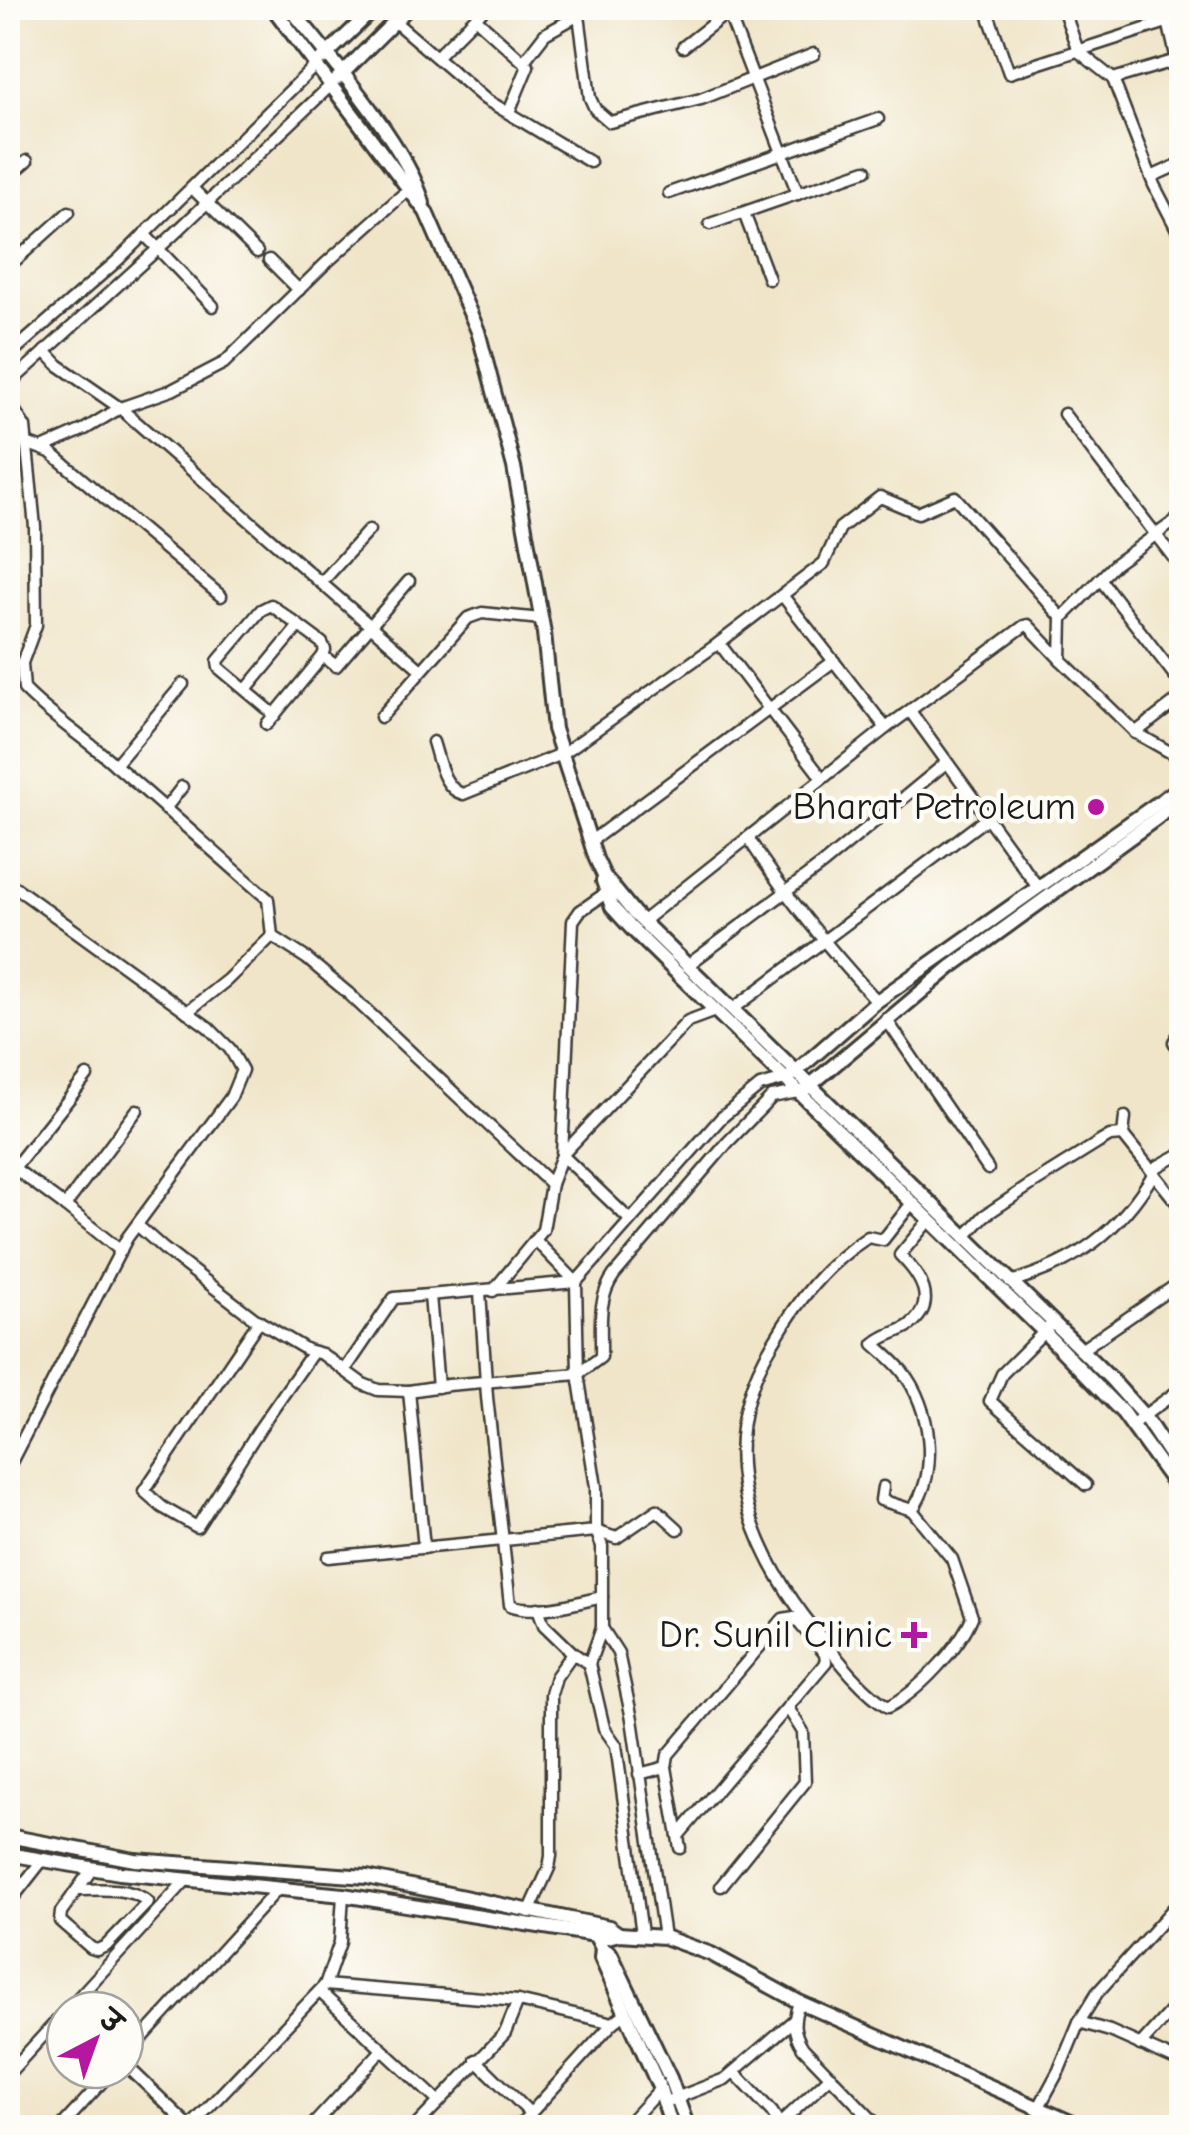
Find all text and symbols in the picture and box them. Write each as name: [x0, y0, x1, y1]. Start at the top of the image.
place label: Bharat Petroleum: [793, 785, 1076, 829]
marker: Bharat Petroleum: [1085, 796, 1107, 818]
place label: Dr. Sunil Clinic: [659, 1613, 892, 1657]
marker: Dr. Sunil Clinic: [901, 1622, 927, 1648]
north arrow: [45, 1990, 145, 2090]
text: उ: [91, 2002, 130, 2042]

